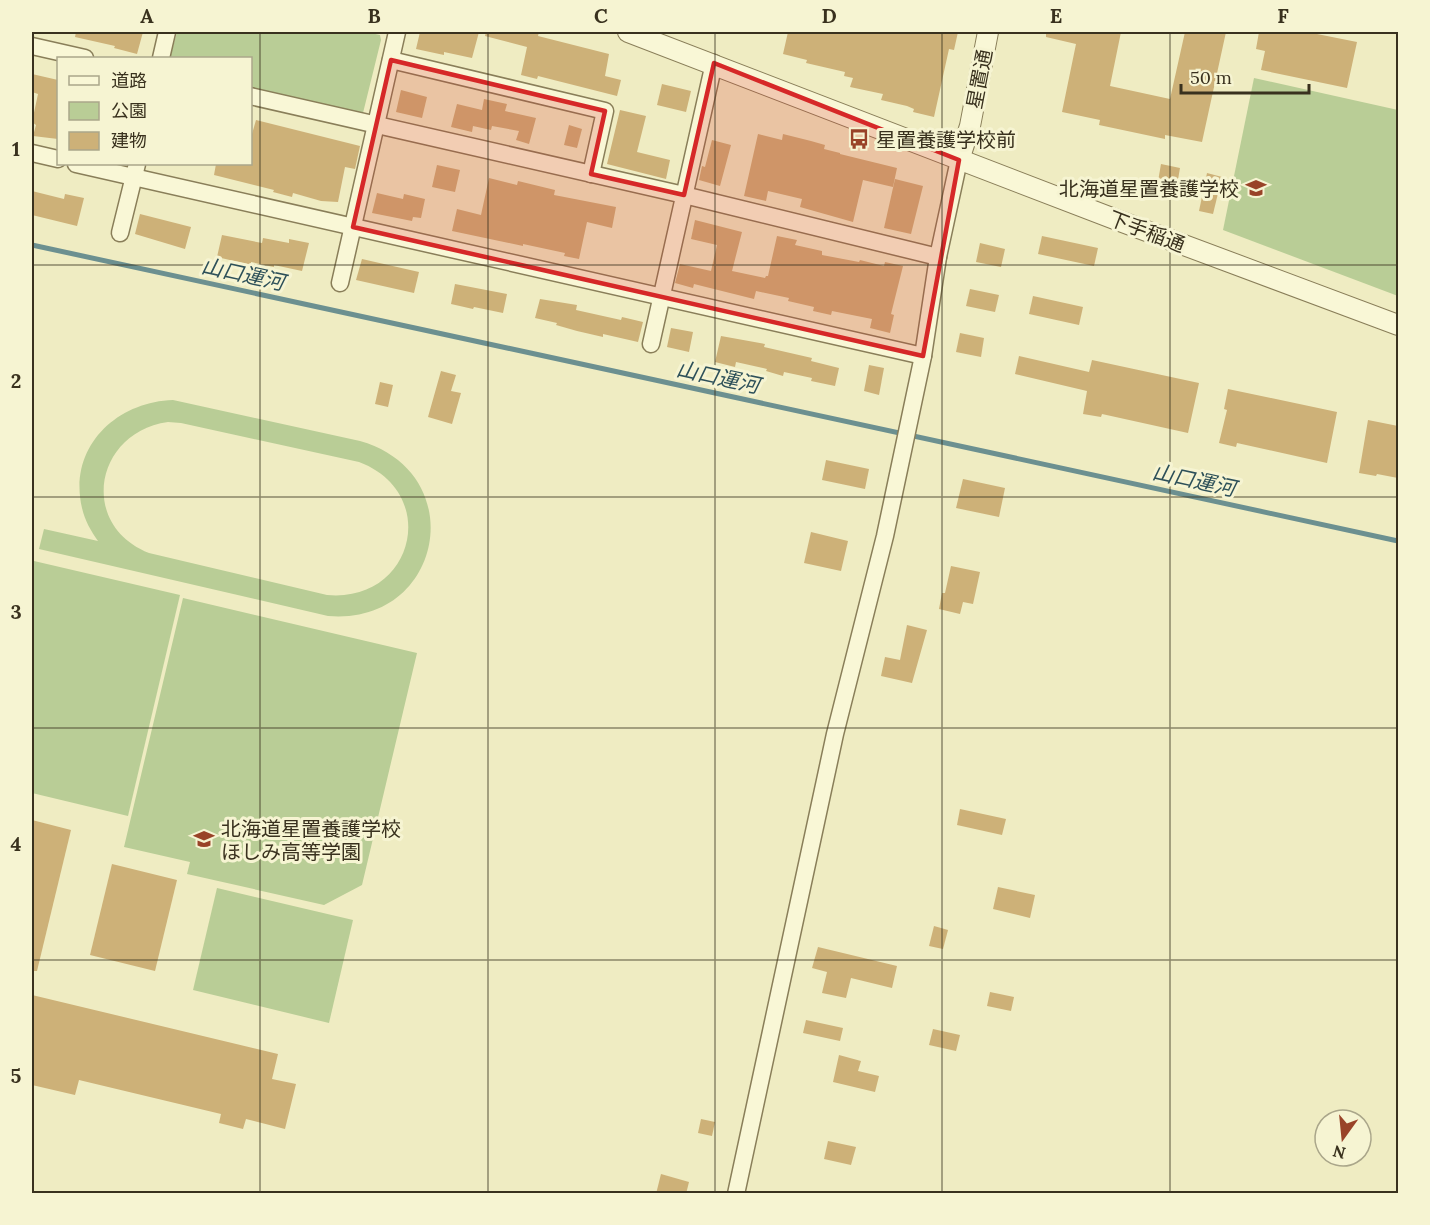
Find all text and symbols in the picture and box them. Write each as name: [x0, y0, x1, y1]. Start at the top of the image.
text: A: [140, 3, 154, 28]
text: B: [367, 3, 381, 28]
text: C: [594, 3, 608, 28]
text: D: [821, 3, 837, 28]
text: E: [1050, 3, 1062, 28]
text: F: [1277, 3, 1289, 28]
street label: 星置通: [961, 47, 997, 111]
legend: [57, 57, 252, 165]
scale bar: [1181, 57, 1308, 95]
text: 50 m: [1190, 66, 1232, 89]
text: 道路: [111, 69, 147, 92]
text: 公園: [111, 99, 147, 122]
bus stop icon: 星置養護学校前: [847, 127, 871, 151]
place label: 星置養護学校前: [876, 127, 1016, 152]
text: 建物: [111, 129, 147, 152]
text: 1: [12, 136, 20, 161]
place label: 北海道星置養護学校: [1059, 176, 1239, 201]
school or university icon: 北海道星置養護学校: [1244, 176, 1268, 200]
street label: 下手稲通: [1105, 205, 1189, 257]
water label: 山口運河: [199, 252, 291, 297]
water label: 山口運河: [674, 355, 766, 400]
text: 2: [11, 368, 21, 393]
water label: 山口運河: [1150, 458, 1242, 503]
text: 3: [10, 599, 22, 624]
place label: 北海道星置養護学校 ほしみ高等学園: [221, 816, 401, 864]
school or university icon: 北海道星置養護学校 ほしみ高等学園: [192, 827, 216, 851]
text: 4: [11, 831, 22, 856]
text: 5: [11, 1063, 22, 1088]
north arrow: [1313, 1108, 1373, 1168]
text: N: [1331, 1141, 1348, 1164]

